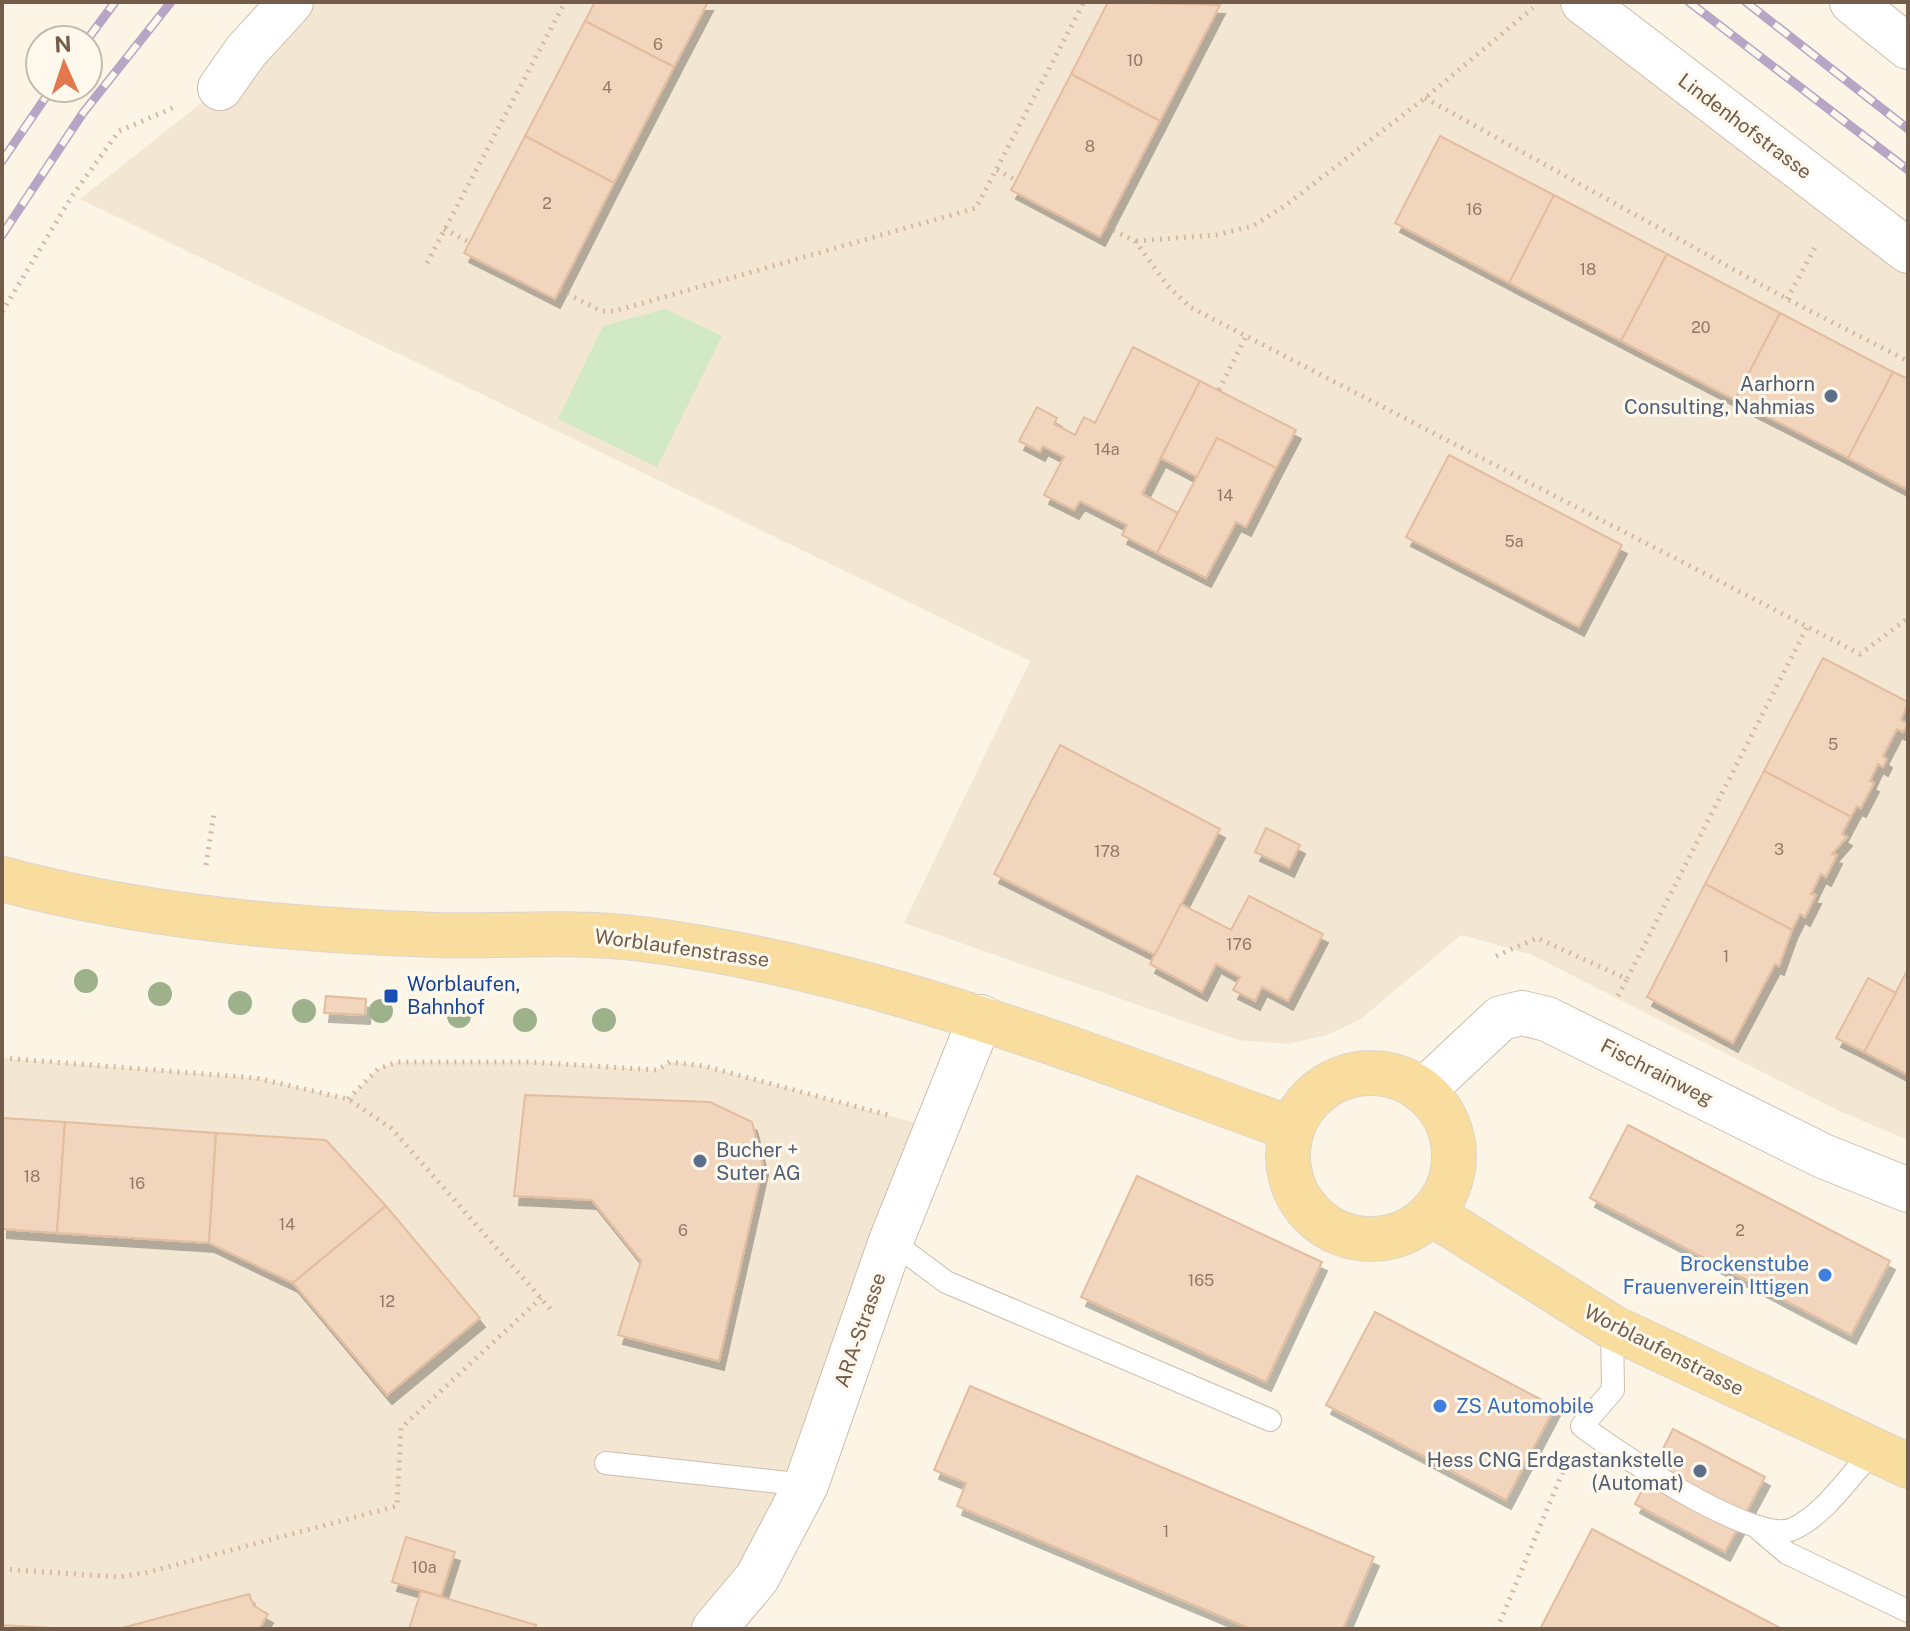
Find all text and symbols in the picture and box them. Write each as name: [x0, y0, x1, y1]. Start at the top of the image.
north arrow: [24, 24, 104, 104]
text: N: [54, 31, 72, 57]
house number: 6: [653, 35, 663, 54]
house number: 10: [1127, 51, 1143, 70]
street label: Lindenhofstrasse: [1674, 68, 1816, 184]
house number: 4: [602, 78, 612, 97]
house number: 8: [1085, 137, 1095, 156]
house number: 2: [542, 194, 552, 213]
house number: 16: [1466, 200, 1482, 219]
house number: 18: [1580, 260, 1596, 279]
house number: 20: [1691, 318, 1711, 337]
place label: Aarhorn Consulting, Nahmias: [1624, 372, 1815, 419]
marker: Aarhorn Consulting, Nahmias: [1822, 387, 1840, 405]
house number: 14a: [1094, 440, 1120, 459]
house number: 14: [1217, 486, 1233, 505]
house number: 5a: [1504, 532, 1524, 551]
house number: 5: [1828, 735, 1838, 754]
house number: 3: [1774, 840, 1784, 859]
house number: 178: [1094, 842, 1120, 861]
street label: Worblaufenstrasse: [593, 924, 771, 972]
house number: 176: [1226, 935, 1252, 954]
house number: 1: [1723, 947, 1729, 966]
place label: Worblaufen, Bahnhof: [407, 972, 520, 1019]
marker: Worblaufen, Bahnhof: [382, 987, 400, 1005]
street label: Fischrainweg: [1597, 1033, 1717, 1111]
place label: Bucher + Suter AG: [716, 1138, 801, 1185]
marker: Bucher + Suter AG: [691, 1152, 709, 1170]
house number: 18: [24, 1167, 40, 1186]
house number: 16: [129, 1174, 145, 1193]
house number: 14: [279, 1215, 295, 1234]
house number: 6: [678, 1221, 688, 1240]
house number: 2: [1735, 1221, 1745, 1240]
place label: Brockenstube Frauenverein Ittigen: [1623, 1252, 1809, 1299]
marker: Brockenstube Frauenverein Ittigen: [1816, 1266, 1834, 1284]
street label: ARA-Strasse: [829, 1270, 891, 1390]
house number: 165: [1188, 1271, 1214, 1290]
house number: 12: [379, 1292, 395, 1311]
street label: Worblaufenstrasse: [1580, 1299, 1748, 1401]
place label: ZS Automobile: [1456, 1394, 1594, 1418]
marker: ZS Automobile: [1431, 1397, 1449, 1415]
place label: Hess CNG Erdgastankstelle (Automat): [1427, 1448, 1684, 1495]
marker: Hess CNG Erdgastankstelle (Automat): [1691, 1462, 1709, 1480]
house number: 1: [1163, 1522, 1169, 1541]
house number: 10a: [411, 1558, 437, 1577]

